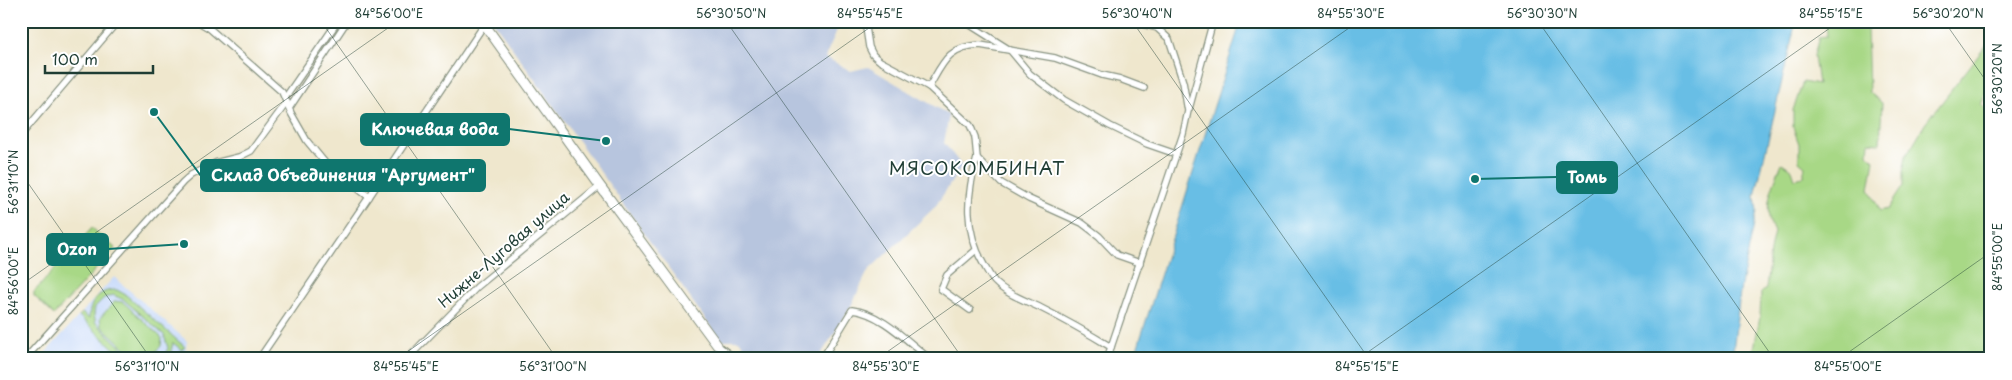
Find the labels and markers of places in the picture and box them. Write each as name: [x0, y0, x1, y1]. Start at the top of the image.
callout: Ключевая вода: [361, 114, 509, 145]
callout: Склад Объединения "Аргумент": [201, 160, 485, 191]
callout: Томь: [1557, 162, 1617, 193]
callout: Ozon: [47, 234, 108, 265]

